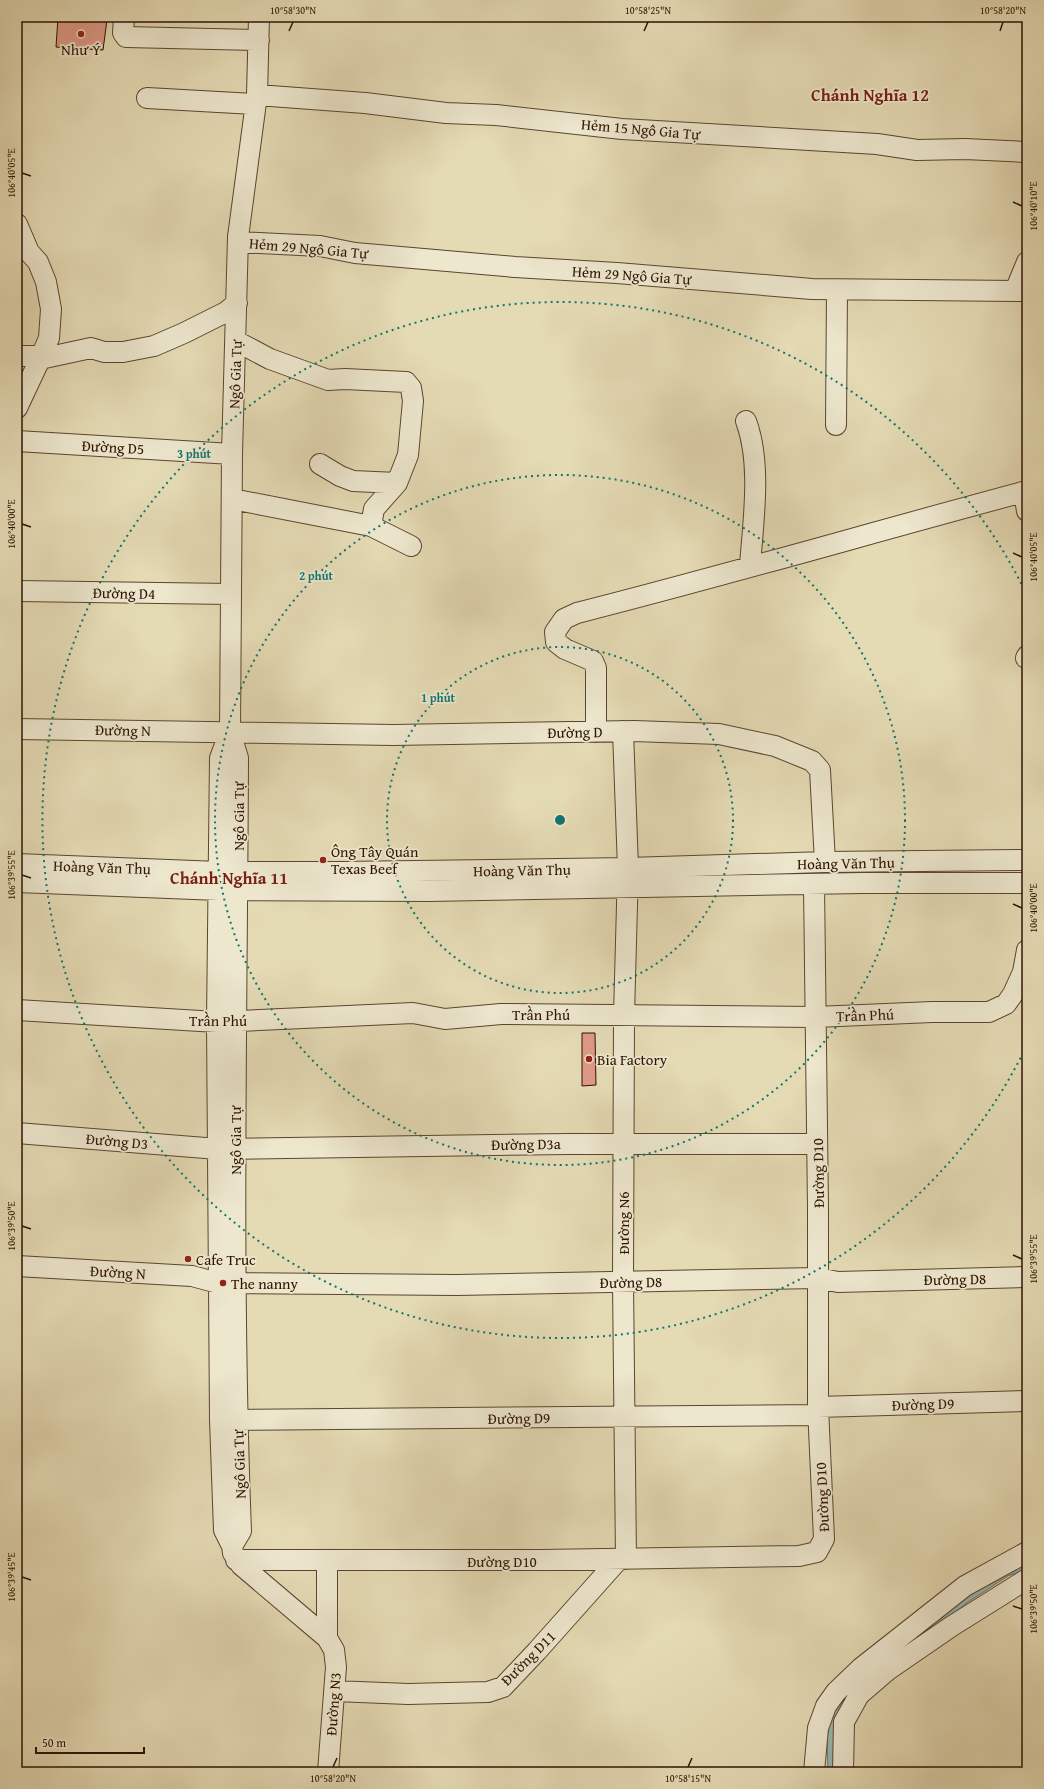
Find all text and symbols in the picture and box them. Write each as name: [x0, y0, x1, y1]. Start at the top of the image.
text: 10°58'30"N: [270, 3, 316, 18]
text: 10°58'25"N: [625, 3, 671, 18]
text: 10°58'20"N: [980, 3, 1026, 18]
marker: Như Ý: [76, 29, 86, 39]
place label: Như Ý: [61, 39, 101, 60]
district label: Chánh Nghĩa 12: [811, 82, 929, 107]
street label: Hẻm 15 Ngô Gia Tự: [580, 113, 702, 145]
text: 106°40'05"E: [4, 148, 19, 198]
text: 106°40'10"E: [1026, 181, 1041, 231]
street label: Hẻm 29 Ngô Gia Tự: [248, 232, 370, 264]
street label: Hẻm 29 Ngô Gia Tự: [571, 260, 693, 290]
street label: Ngô Gia Tự: [223, 338, 247, 409]
street label: Đường D5: [81, 435, 145, 459]
text: 3 phút: [177, 445, 212, 462]
text: 106°40'00"E: [4, 499, 19, 549]
text: 106°40'05"E: [1026, 532, 1041, 582]
text: 2 phút: [299, 567, 334, 584]
street label: Đường D4: [93, 582, 155, 604]
text: 1 phút: [421, 689, 456, 706]
street label: Đường N: [95, 719, 151, 741]
street label: Đường D: [547, 721, 603, 743]
street label: Ngô Gia Tự: [228, 781, 249, 851]
centre of rings: [553, 813, 567, 827]
place label: Ông Tây Quán Texas Beef: [331, 841, 419, 879]
text: 106°39'55"E: [4, 850, 19, 900]
street label: Hoàng Văn Thụ: [797, 852, 896, 874]
street label: Hoàng Văn Thụ: [53, 855, 152, 879]
marker: Ông Tây Quán Texas Beef: [318, 855, 328, 865]
street label: Hoàng Văn Thụ: [473, 859, 572, 881]
district label: Chánh Nghĩa 11: [170, 865, 288, 890]
text: 106°40'00"E: [1026, 883, 1041, 933]
street label: Trần Phú: [836, 1003, 895, 1027]
street label: Trần Phú: [512, 1004, 571, 1025]
street label: Trần Phú: [189, 1010, 248, 1031]
place label: Bia Factory: [597, 1049, 668, 1070]
marker: Bia Factory: [584, 1054, 594, 1064]
street label: Ngô Gia Tự: [225, 1105, 246, 1175]
street label: Đường D3: [85, 1128, 149, 1154]
street label: Đường D3a: [491, 1133, 561, 1155]
street label: Đường D10: [807, 1138, 829, 1208]
street label: Đường N6: [613, 1191, 634, 1255]
text: 106°39'50"E: [4, 1201, 19, 1251]
text: 106°39'55"E: [1026, 1234, 1041, 1284]
place label: Cafe Truc: [196, 1249, 256, 1270]
marker: Cafe Truc: [183, 1254, 193, 1264]
street label: Đường N: [90, 1260, 147, 1284]
street label: Đường D8: [924, 1268, 986, 1290]
street label: Đường D8: [600, 1271, 662, 1293]
place label: The nanny: [231, 1273, 299, 1294]
marker: The nanny: [218, 1278, 228, 1288]
street label: Đường D9: [891, 1392, 955, 1416]
street label: Đường D9: [488, 1407, 550, 1429]
street label: Ngô Gia Tự: [227, 1428, 251, 1499]
street label: Đường D10: [810, 1462, 834, 1532]
street label: Đường D10: [467, 1551, 537, 1572]
text: 106°39'45"E: [4, 1552, 19, 1602]
text: 106°39'50"E: [1026, 1584, 1041, 1634]
street label: Đường D11: [496, 1626, 560, 1690]
street label: Đường N3: [320, 1672, 346, 1736]
scale bar: [36, 1729, 144, 1755]
text: 50 m: [42, 1734, 66, 1751]
text: 10°58'20"N: [310, 1771, 356, 1786]
text: 10°58'15"N: [665, 1771, 711, 1786]

